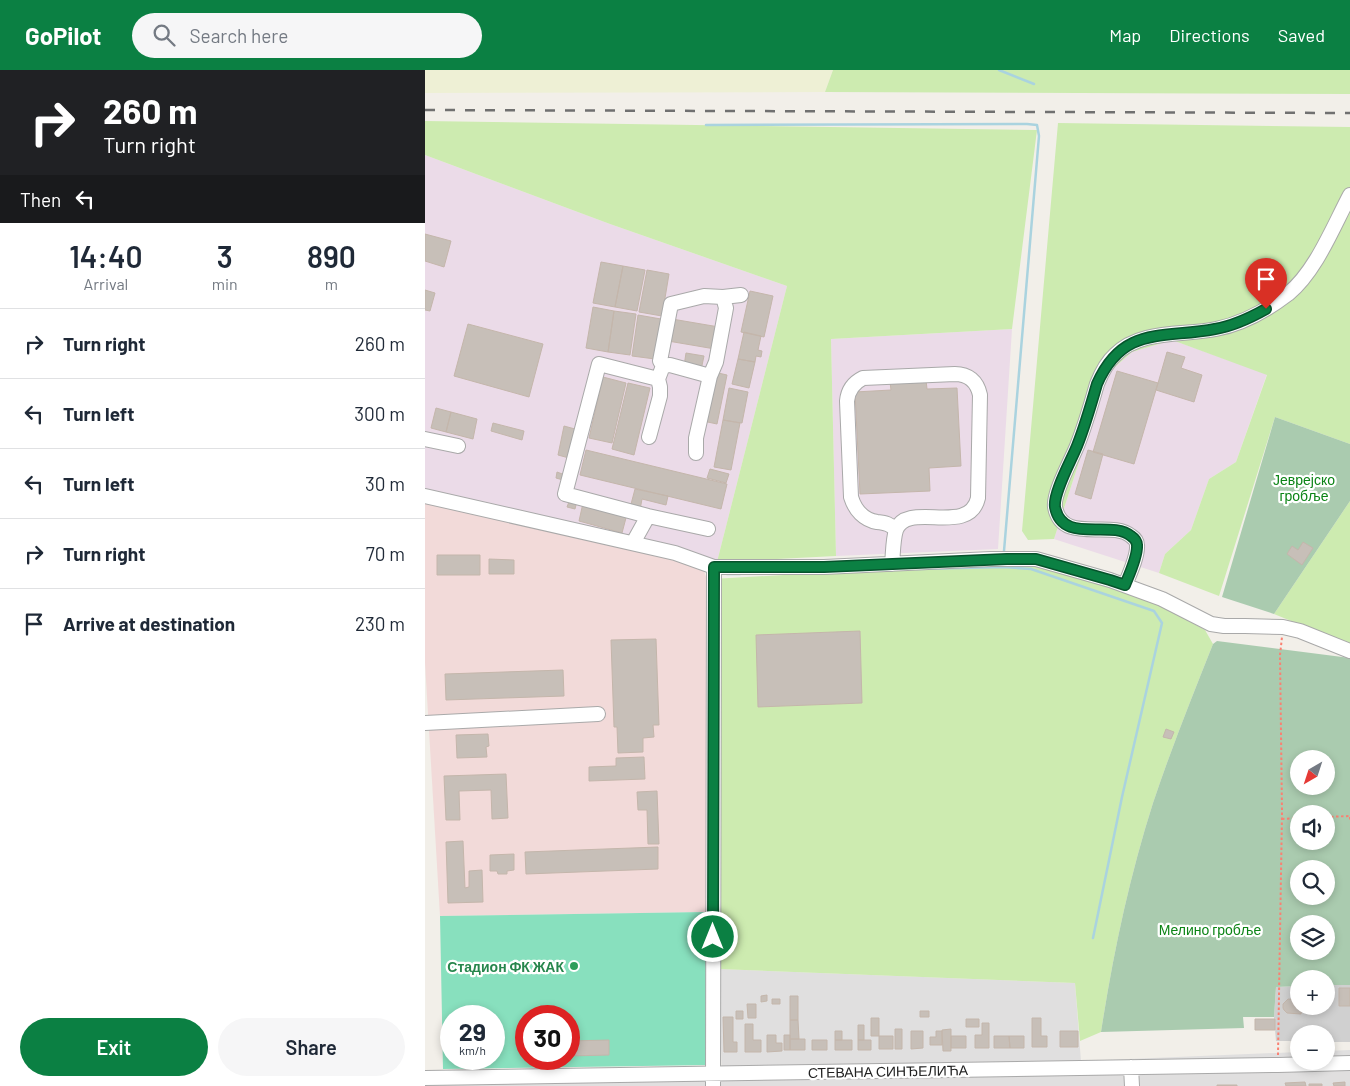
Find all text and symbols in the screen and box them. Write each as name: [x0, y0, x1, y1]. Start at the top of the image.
search box: [132, 13, 482, 58]
text: GoPilot: [25, 21, 102, 50]
icon: search: [150, 21, 178, 49]
text: Search here: [190, 24, 288, 47]
text: Map: [1109, 24, 1141, 46]
text: Directions: [1169, 24, 1250, 46]
text: Saved: [1278, 24, 1325, 46]
text: 260 m: [103, 89, 198, 131]
icon: right: [20, 90, 85, 155]
text: Turn right: [103, 131, 196, 157]
icon: left: [71, 185, 99, 213]
text: Then: [20, 188, 61, 211]
text: 14:40: [69, 238, 143, 274]
text: 3: [217, 238, 233, 274]
text: 890: [307, 238, 356, 274]
pin: [1245, 258, 1287, 309]
icon: arrive: [1252, 265, 1280, 293]
text: Arrival: [84, 274, 128, 293]
text: min: [212, 274, 238, 293]
text: m: [325, 274, 338, 293]
icon: right: [20, 330, 48, 358]
text: Turn right: [63, 332, 145, 355]
text: 260 m: [355, 332, 405, 355]
icon: left: [20, 400, 48, 428]
text: Turn left: [63, 402, 134, 425]
text: 300 m: [354, 402, 405, 425]
icon: left: [20, 470, 48, 498]
park label: Јеврејско гробље: [1273, 471, 1335, 504]
text: Turn left: [63, 472, 134, 495]
text: 30 m: [365, 472, 405, 495]
icon: right: [20, 540, 48, 568]
text: Turn right: [63, 542, 145, 565]
text: 70 m: [366, 542, 405, 565]
icon: arrive: [20, 610, 48, 638]
text: Arrive at destination: [63, 612, 235, 635]
text: 230 m: [355, 612, 405, 635]
north arrow: [1290, 750, 1335, 795]
map controls: [1290, 750, 1335, 1070]
button: sound: [1290, 805, 1335, 850]
button: search: [1290, 860, 1335, 905]
position arrow: [686, 910, 738, 962]
button: layers: [1290, 915, 1335, 960]
park label: Мелино гробље: [1159, 921, 1262, 938]
place label: Стадион ФК ЖАК: [447, 958, 564, 975]
marker: Стадион ФК ЖАК: [568, 960, 580, 972]
button: +: [1290, 970, 1335, 1015]
speed limit sign: 30: [515, 1005, 580, 1070]
text: 29: [459, 1016, 486, 1046]
button: Exit: [20, 1018, 208, 1076]
button: Share: [218, 1018, 405, 1076]
button: −: [1290, 1025, 1335, 1070]
text: km/h: [459, 1043, 486, 1057]
street label: СТЕВАНА СИНЂЕЛИЋА: [808, 1061, 969, 1081]

